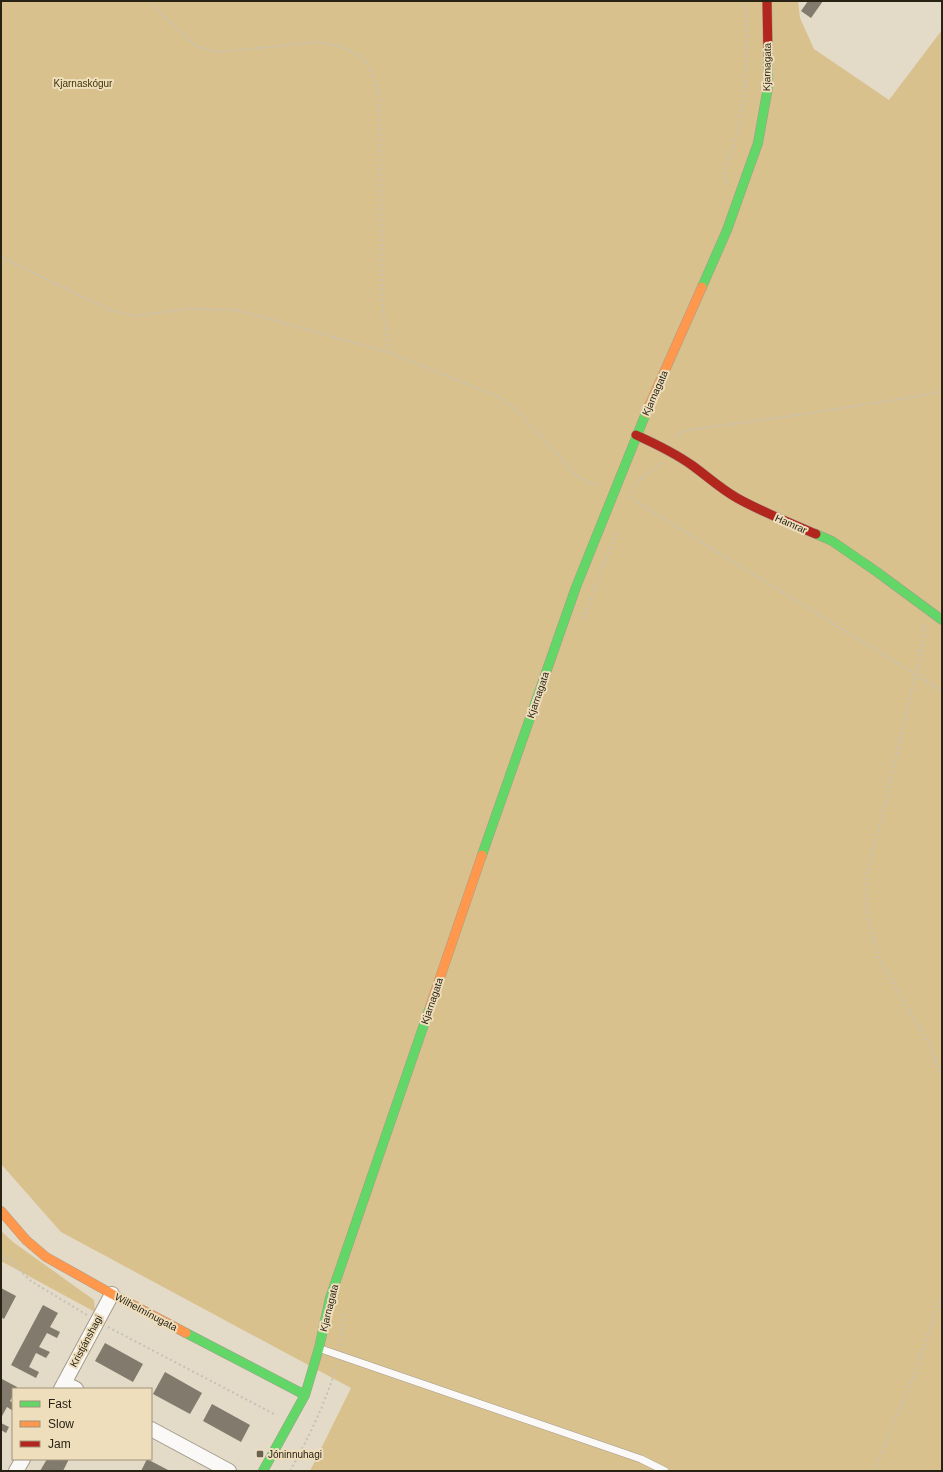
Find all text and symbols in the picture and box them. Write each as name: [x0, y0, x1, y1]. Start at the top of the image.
street label: Kjarnagata: [761, 42, 773, 91]
park label: Kjarnaskógur: [54, 78, 113, 89]
street label: Kjarnagata: [640, 368, 670, 417]
street label: Hamrar: [774, 512, 809, 536]
street label: Kjarnagata: [525, 670, 551, 720]
street label: Kjarnagata: [419, 976, 445, 1026]
street label: Kjarnagata: [318, 1283, 340, 1333]
street label: Wilhelmínugata: [113, 1291, 179, 1333]
street label: Kristjánshagi: [68, 1313, 104, 1369]
legend: [12, 1388, 152, 1460]
text: Fast: [48, 1397, 72, 1411]
text: Slow: [48, 1417, 74, 1431]
text: Jam: [48, 1437, 71, 1451]
marker: Jóninnuhagi: [255, 1449, 265, 1459]
place label: Jóninnuhagi: [268, 1449, 322, 1460]

